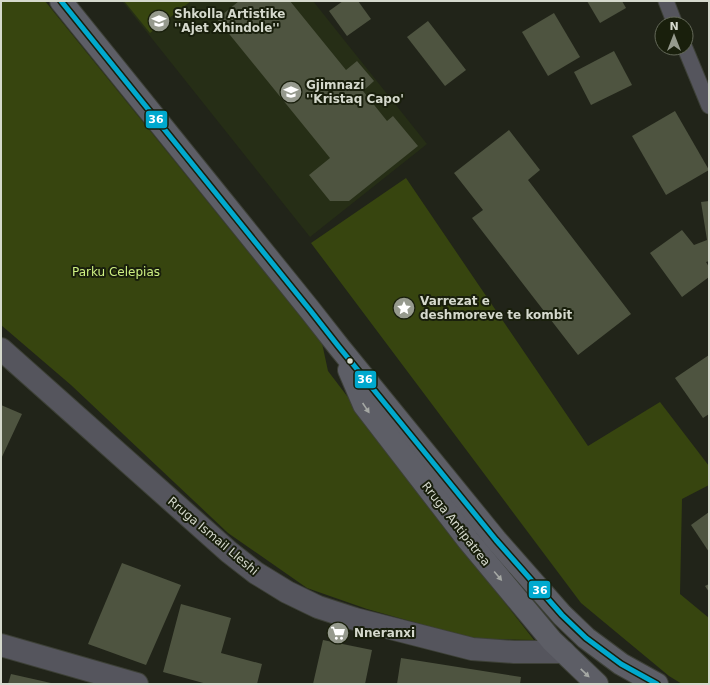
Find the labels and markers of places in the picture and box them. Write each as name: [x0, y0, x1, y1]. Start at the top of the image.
place label: Shkolla Artistike ''Ajet Xhindole'': [174, 7, 285, 35]
school or university icon: Shkolla Artistike ''Ajet Xhindole'': [146, 8, 172, 34]
place label: Gjimnazi ''Kristaq Capo': [306, 78, 404, 106]
school or university icon: Gjimnazi ''Kristaq Capo': [278, 79, 304, 105]
place label: Varrezat e deshmoreve te kombit: [420, 294, 573, 322]
place icon: Varrezat e deshmoreve te kombit: [391, 295, 417, 321]
unlabelled marker: [345, 356, 355, 366]
supermarket icon: Nneranxi: [325, 620, 351, 646]
place label: Nneranxi: [354, 626, 415, 640]

